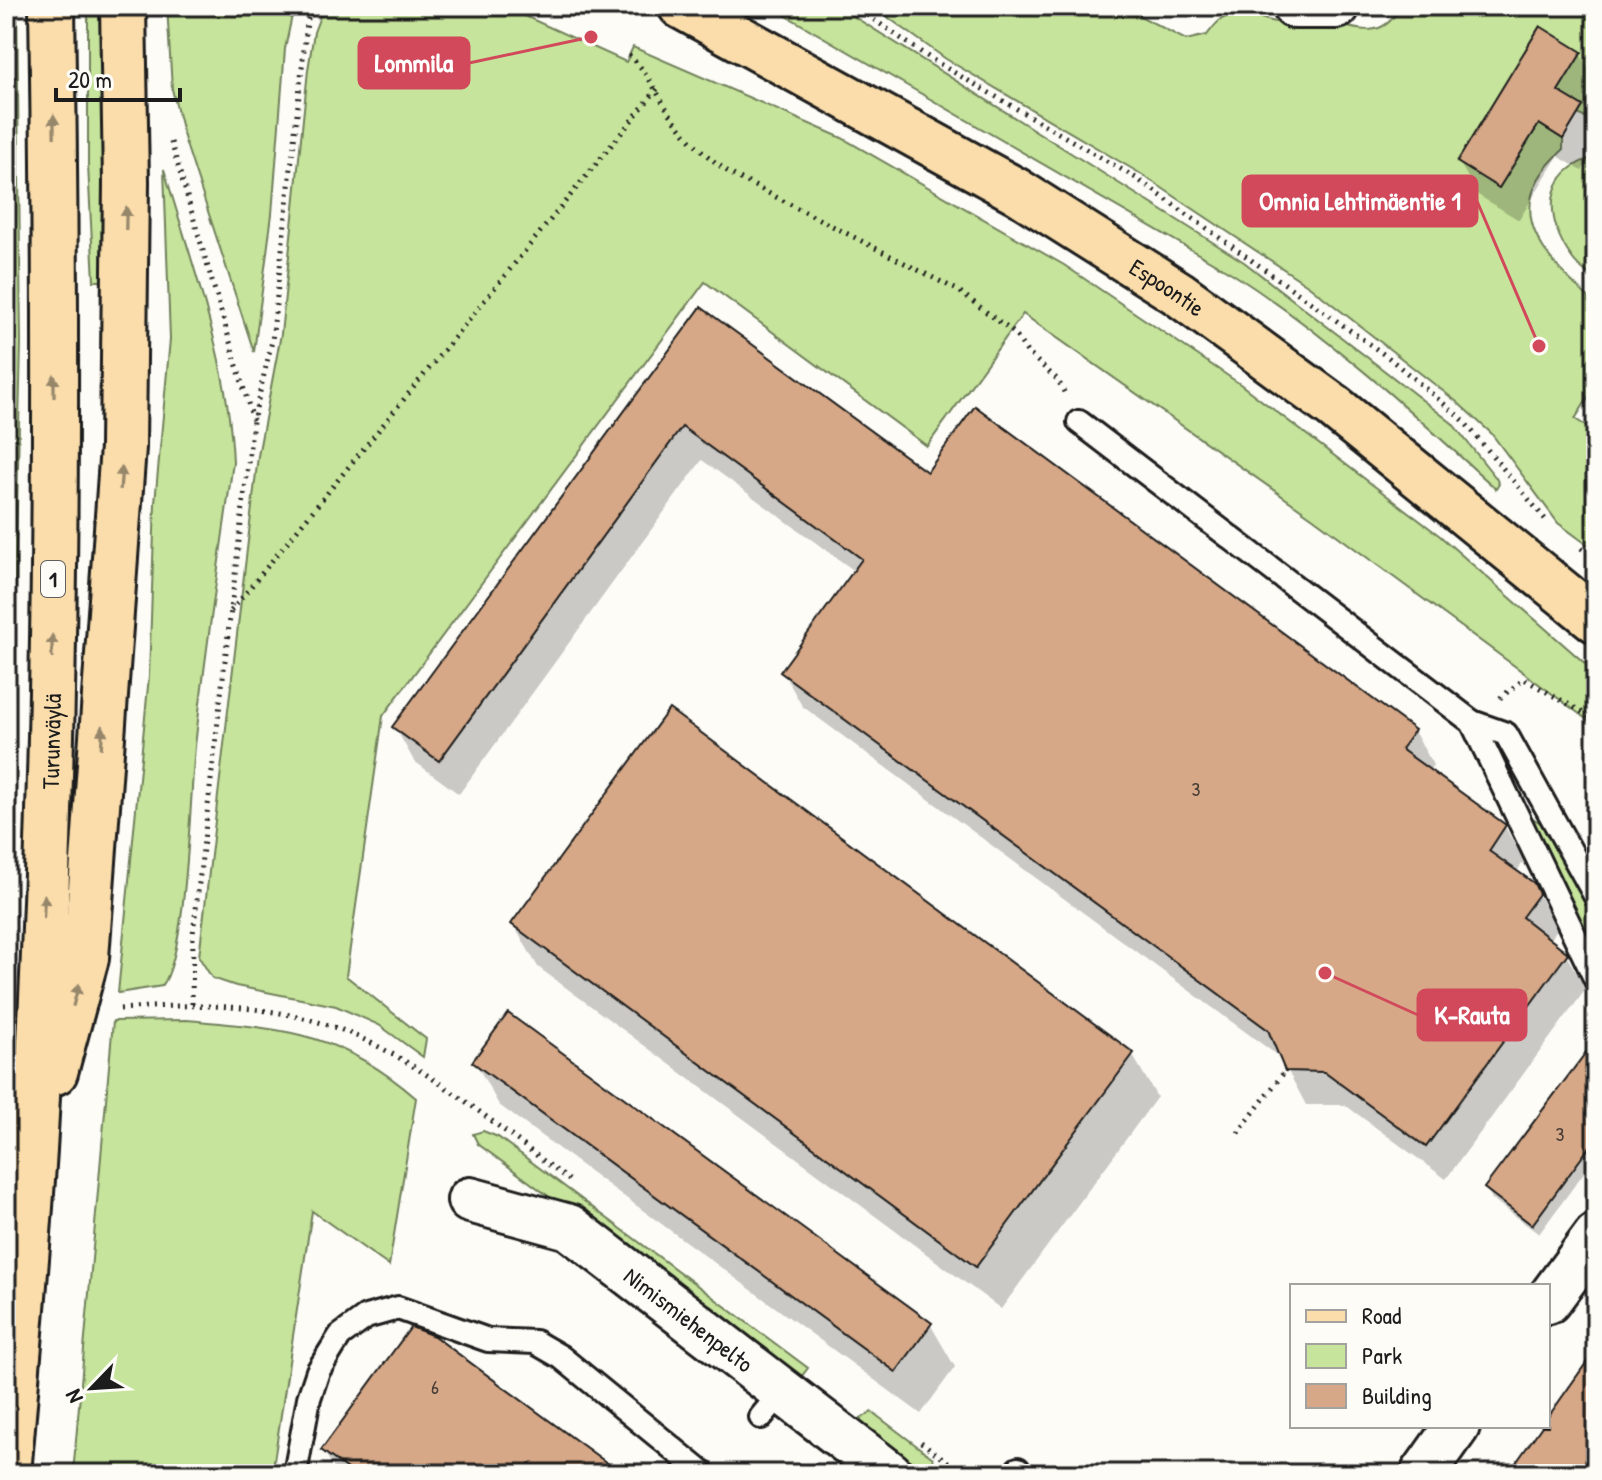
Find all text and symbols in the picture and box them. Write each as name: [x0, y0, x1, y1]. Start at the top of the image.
callout: Lommila: [359, 38, 469, 88]
text: Lommila: [375, 45, 454, 80]
scale bar: [56, 52, 180, 102]
text: 20 m: [68, 63, 112, 95]
one-way arrow: [48, 113, 60, 138]
callout: Omnia Lehtimäentie 1: [1243, 176, 1477, 226]
text: Omnia Lehtimäentie 1: [1259, 183, 1461, 218]
one-way arrow: [119, 205, 132, 230]
street label: Espoontie: [1124, 251, 1212, 324]
one-way arrow: [48, 373, 60, 398]
one-way arrow: [114, 465, 127, 490]
road number: 1: [41, 561, 65, 597]
one-way arrow: [46, 633, 58, 658]
street label: Turunväylä: [34, 693, 68, 790]
one-way arrow: [96, 724, 109, 749]
house number: 3: [1192, 775, 1201, 802]
one-way arrow: [38, 893, 50, 918]
one-way arrow: [70, 983, 83, 1007]
callout: K-Rauta: [1418, 990, 1526, 1040]
text: K-Rauta: [1434, 997, 1511, 1032]
house number: 3: [1556, 1120, 1565, 1147]
street label: Nimismiehenpelto: [618, 1259, 760, 1379]
legend: [1290, 1284, 1550, 1428]
text: Road: [1362, 1299, 1401, 1331]
text: Park: [1362, 1339, 1402, 1371]
north arrow: [52, 1348, 132, 1428]
house number: 6: [431, 1373, 439, 1400]
text: Building: [1362, 1379, 1432, 1411]
text: N: [58, 1385, 90, 1408]

